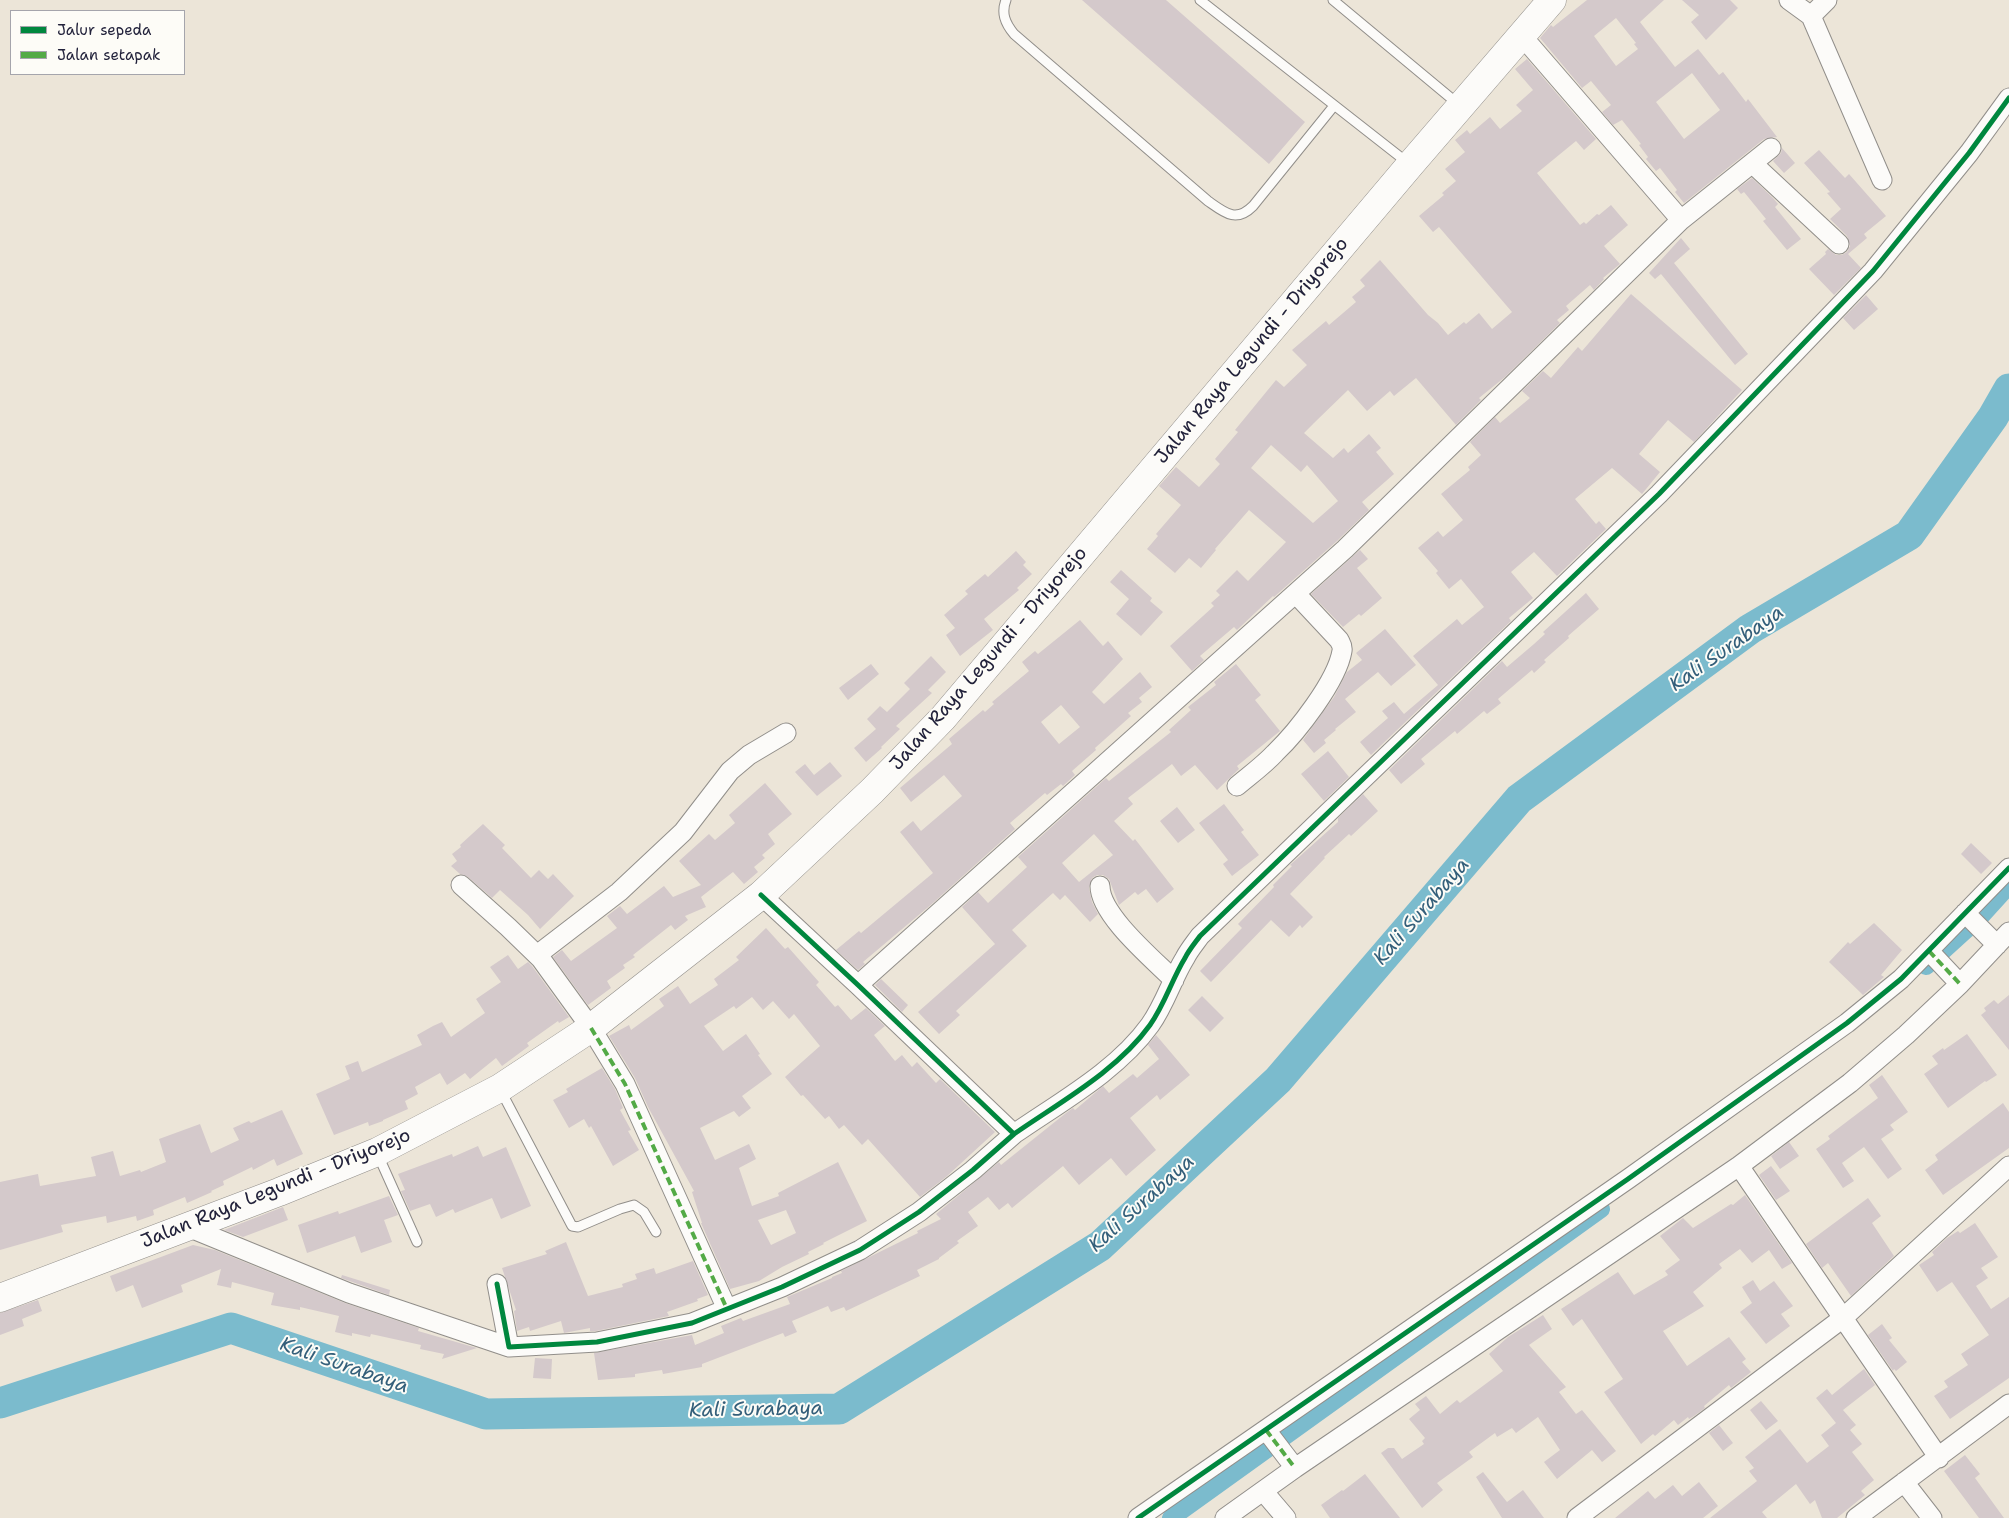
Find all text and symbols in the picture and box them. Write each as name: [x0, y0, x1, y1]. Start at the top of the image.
legend: [10, 10, 185, 75]
text: Jalur sepeda: [57, 20, 151, 40]
text: Jalan setapak: [57, 45, 161, 65]
street label: Jalan Raya Legundi - Driyorejo: [1150, 233, 1354, 469]
street label: Jalan Raya Legundi - Driyorejo: [886, 543, 1092, 775]
water label: Kali Surabaya: [1665, 601, 1789, 697]
water label: Kali Surabaya: [1369, 853, 1475, 971]
street label: Jalan Raya Legundi - Driyorejo: [138, 1124, 414, 1254]
water label: Kali Surabaya: [1084, 1150, 1200, 1258]
water label: Kali Surabaya: [277, 1333, 411, 1399]
water label: Kali Surabaya: [689, 1397, 823, 1423]

